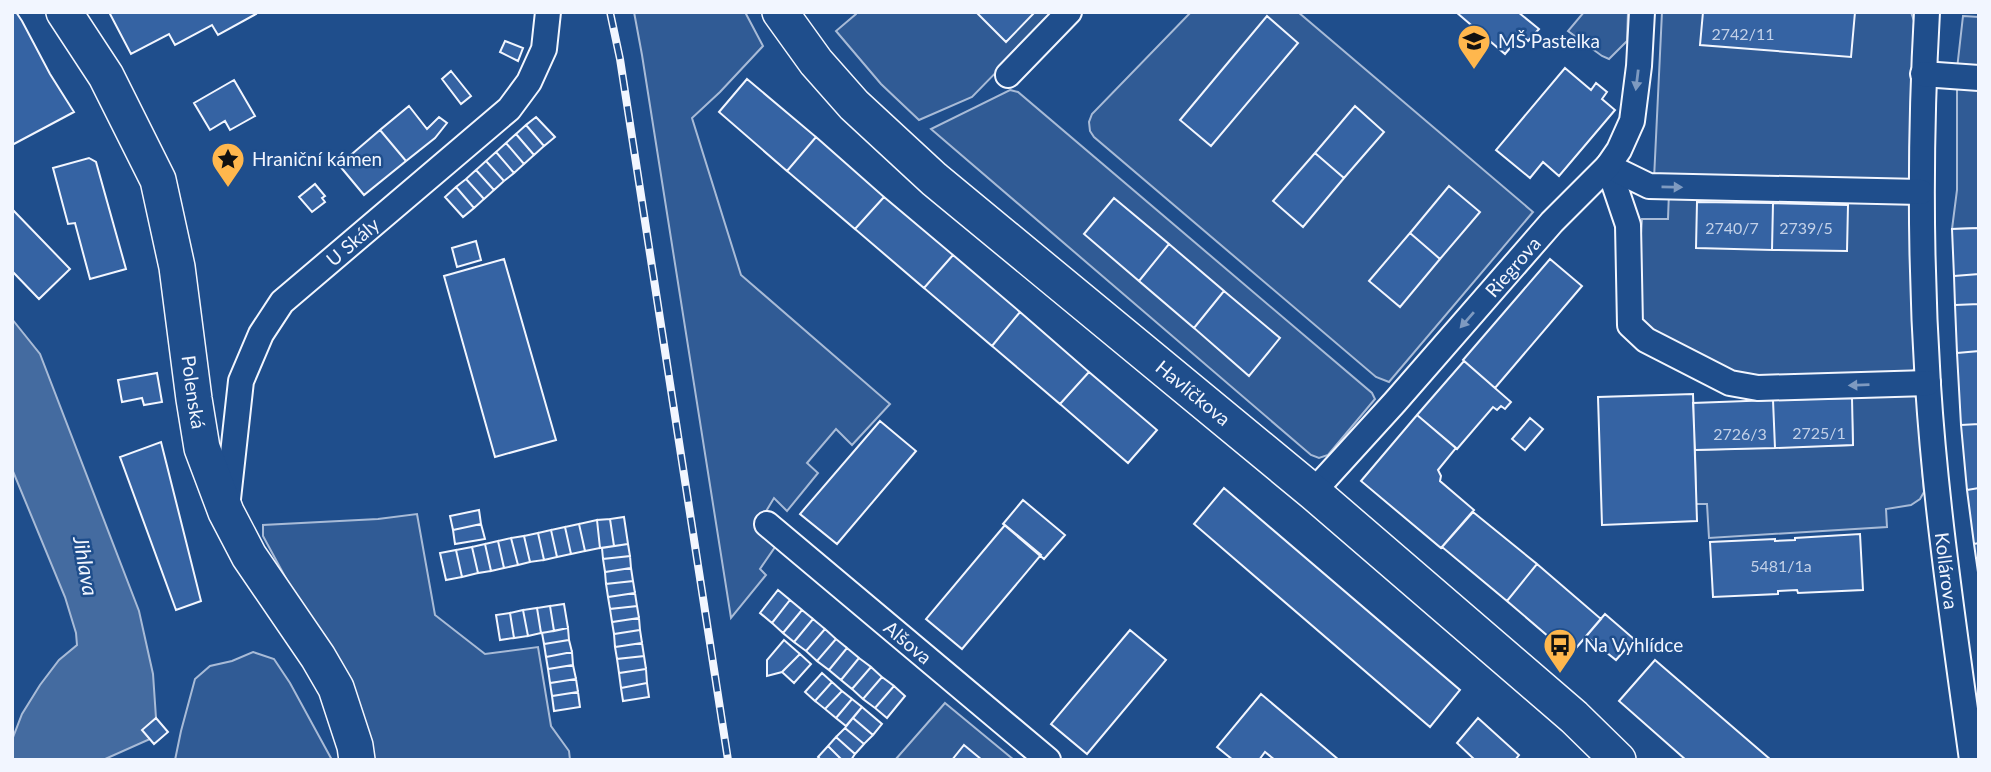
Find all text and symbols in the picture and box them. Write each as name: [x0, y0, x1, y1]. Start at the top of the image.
school or university icon: MŠ Pastelka: [1455, 22, 1493, 71]
house number: 2742/11: [1712, 24, 1774, 43]
place label: MŠ Pastelka: [1498, 29, 1600, 52]
one-way arrow: [1631, 69, 1642, 91]
place icon: Hraniční kámen: [209, 140, 247, 189]
place label: Hraniční kámen: [252, 147, 382, 170]
one-way arrow: [1661, 181, 1683, 192]
street label: U Skály: [321, 212, 384, 270]
house number: 2740/7: [1705, 218, 1759, 237]
house number: 2739/5: [1779, 218, 1833, 237]
street label: Riegrova: [1480, 232, 1545, 301]
one-way arrow: [1459, 311, 1475, 329]
street label: Polenská: [177, 354, 211, 430]
street label: Havlíčkova: [1151, 355, 1235, 430]
one-way arrow: [1848, 379, 1870, 391]
house number: 2725/1: [1792, 423, 1846, 442]
house number: 2726/3: [1713, 424, 1767, 443]
street label: Kollárova: [1931, 531, 1963, 611]
water label: Jihlava: [69, 533, 104, 597]
house number: 5481/1a: [1750, 556, 1812, 575]
street label: Alšova: [880, 615, 937, 668]
bus stop icon: Na Vyhlídce: [1541, 626, 1579, 675]
place label: Na Vyhlídce: [1584, 633, 1683, 656]

